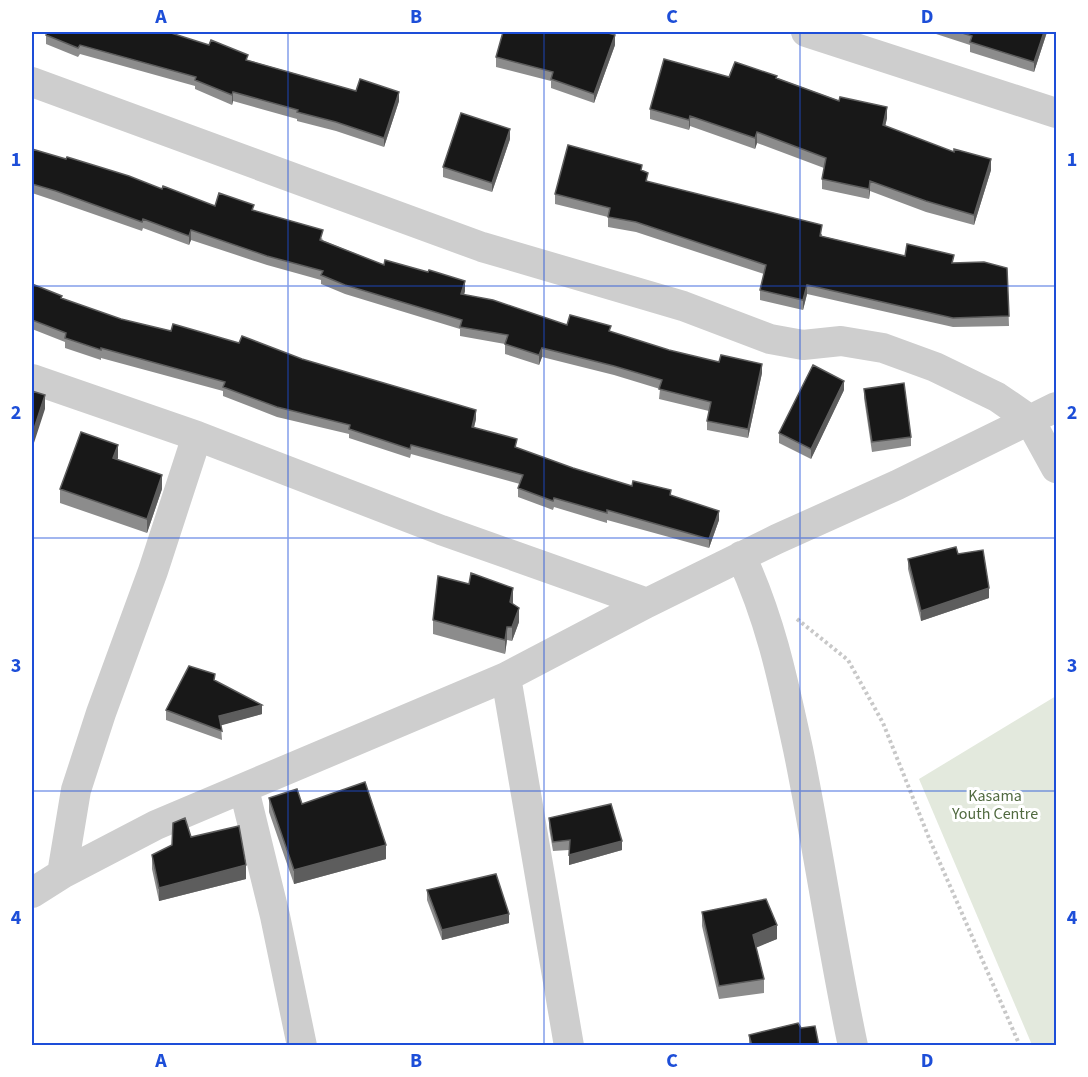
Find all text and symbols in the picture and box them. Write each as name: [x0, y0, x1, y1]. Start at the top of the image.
text: A: [154, 3, 167, 31]
text: B: [410, 3, 422, 31]
text: C: [666, 3, 678, 31]
text: D: [921, 3, 933, 31]
text: 1: [11, 146, 21, 174]
text: 1: [1067, 146, 1077, 174]
text: 2: [11, 399, 21, 427]
text: 2: [1067, 399, 1077, 427]
text: 3: [11, 652, 21, 680]
text: 3: [1067, 652, 1077, 680]
park label: Kasama Youth Centre: [951, 785, 1038, 825]
text: 4: [11, 904, 22, 932]
text: 4: [1067, 904, 1078, 932]
text: A: [154, 1047, 167, 1075]
text: B: [410, 1047, 422, 1075]
text: C: [666, 1047, 678, 1075]
text: D: [921, 1047, 933, 1075]

